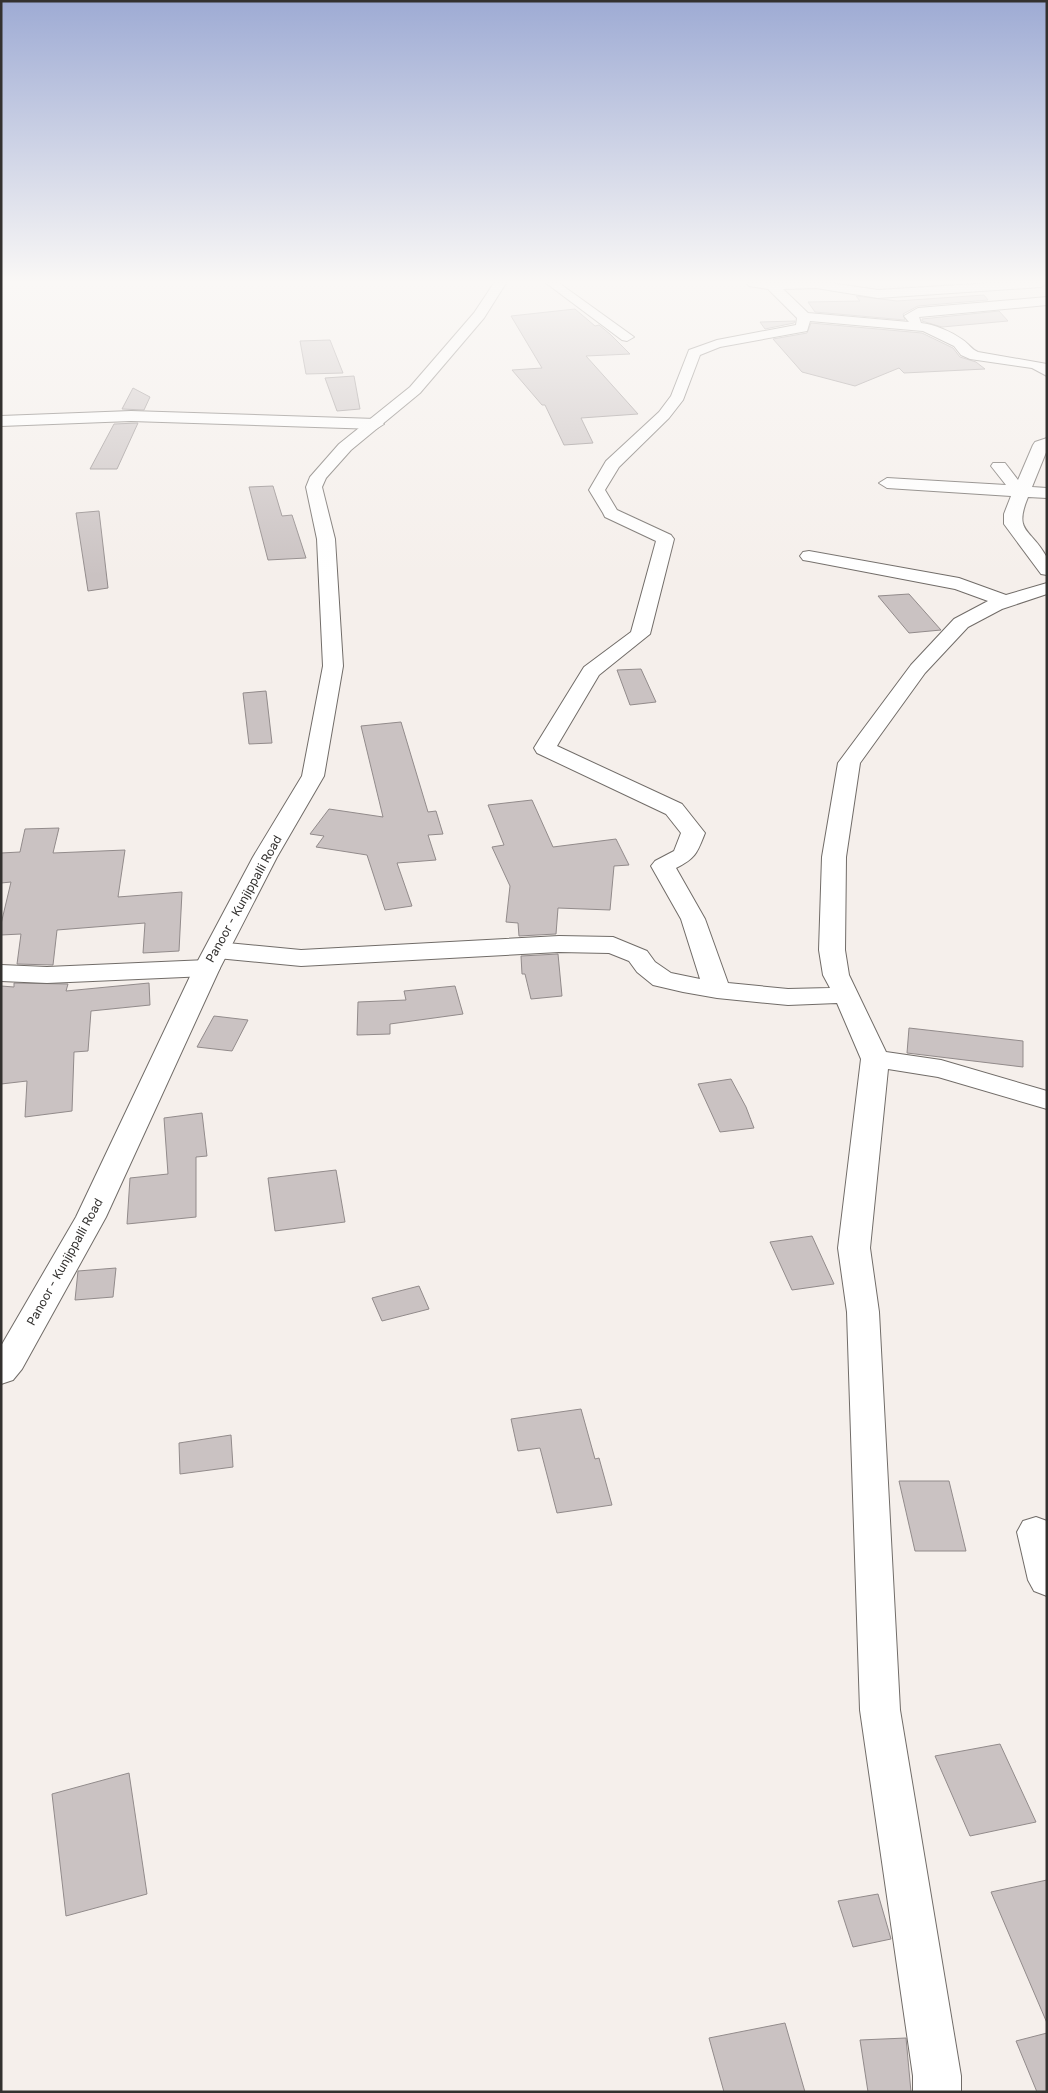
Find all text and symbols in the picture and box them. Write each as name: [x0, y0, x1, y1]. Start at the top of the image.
street label: Panoor - Kunjippalli Road: [202, 833, 285, 965]
street label: Panoor - Kunjippalli Road: [23, 1196, 106, 1328]

